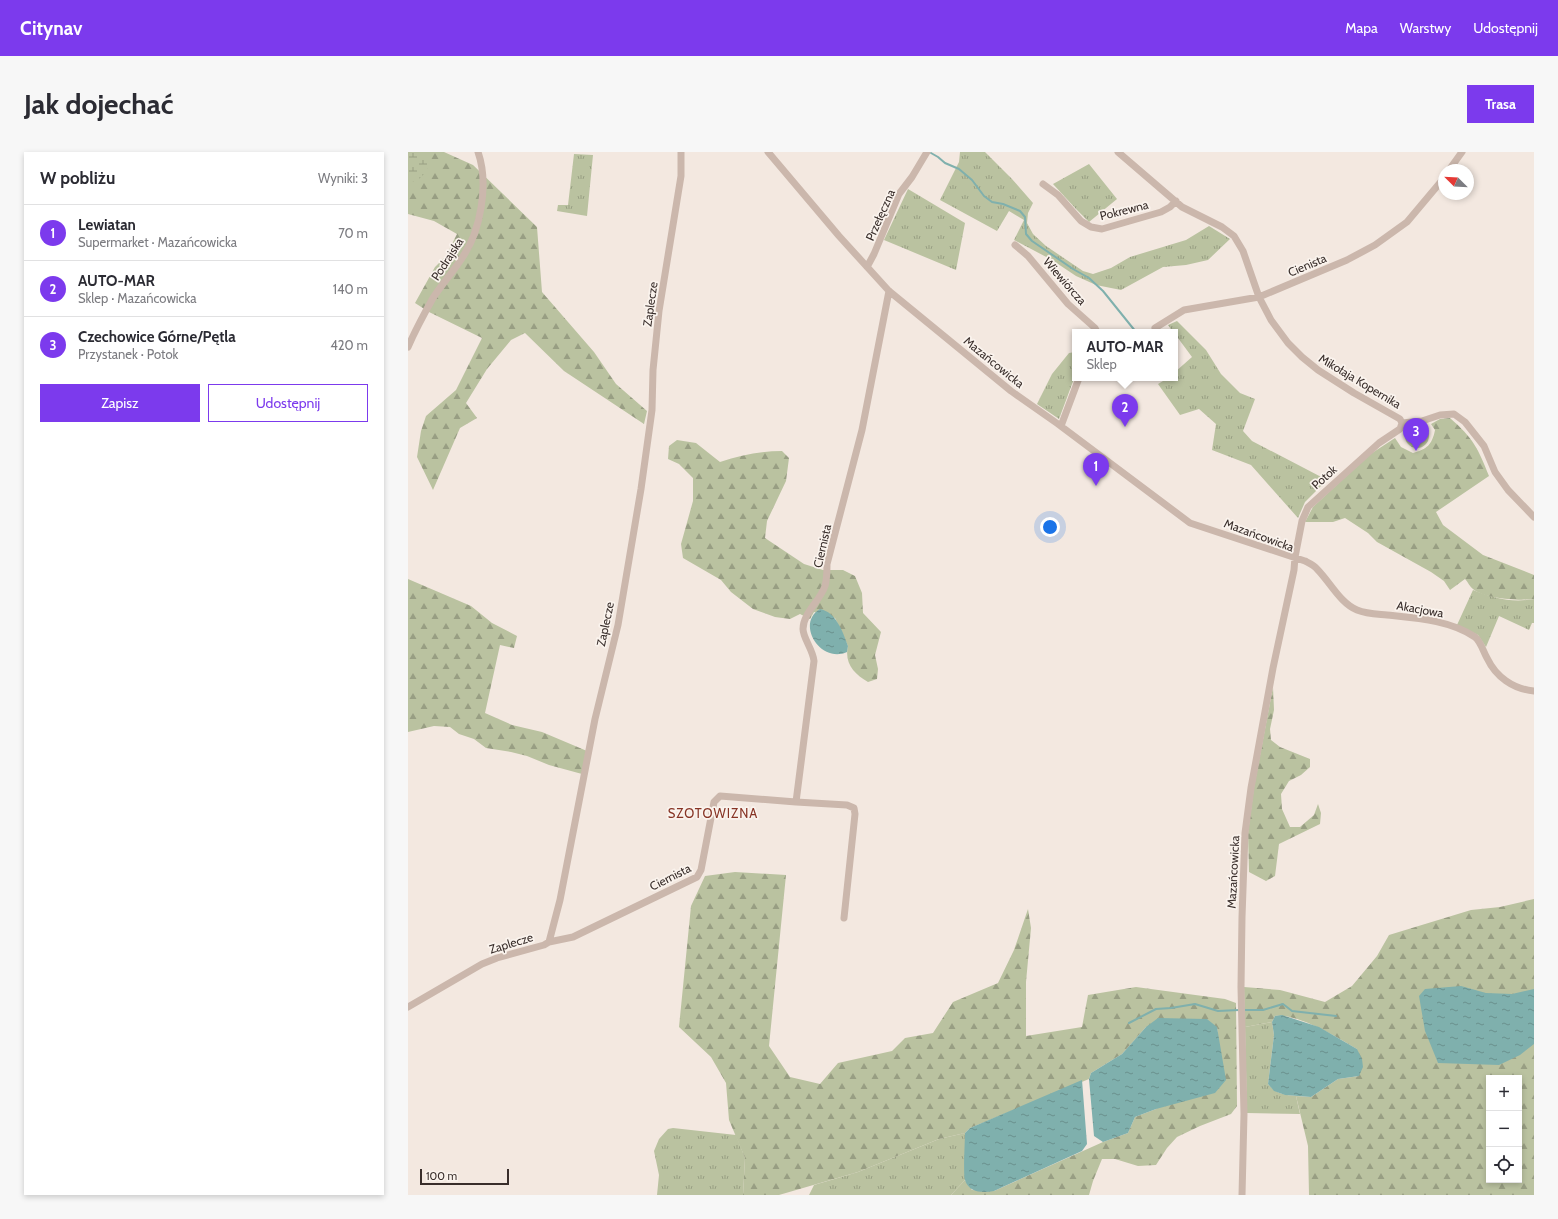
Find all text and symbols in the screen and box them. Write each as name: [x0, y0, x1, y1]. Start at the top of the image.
text: Citynav: [20, 17, 82, 40]
text: Mapa: [1345, 19, 1378, 37]
text: Warstwy: [1400, 19, 1451, 37]
text: Udostępnij: [1473, 19, 1538, 37]
button: Trasa: [1467, 85, 1534, 123]
text: Jak dojechać: [24, 87, 173, 121]
north arrow: [1438, 164, 1474, 200]
text: W pobliżu: [40, 168, 115, 188]
text: Wyniki: 3: [318, 170, 368, 186]
street label: Przełęczna: [862, 187, 898, 243]
street label: Pokrewna: [1098, 197, 1150, 223]
text: Lewiatan: [78, 216, 136, 234]
text: 1: [51, 225, 55, 241]
text: 70 m: [338, 225, 368, 241]
text: Supermarket · Mazańcowicka: [78, 234, 237, 250]
street label: Podrajska: [428, 235, 466, 283]
street label: Cienista: [1285, 250, 1329, 280]
street label: Wiewiórcza: [1040, 254, 1090, 308]
text: AUTO-MAR: [78, 272, 155, 290]
text: 2: [50, 281, 56, 297]
text: 140 m: [333, 281, 368, 297]
street label: Zaplecze: [639, 281, 661, 327]
text: Sklep · Mazańcowicka: [78, 290, 197, 306]
text: Czechowice Górne/Pętla: [78, 328, 236, 346]
popup: [1072, 329, 1178, 381]
street label: Mazańcowicka: [961, 333, 1027, 391]
text: 3: [49, 337, 57, 353]
text: 420 m: [330, 337, 368, 353]
text: AUTO-MAR: [1087, 338, 1163, 356]
text: Przystanek · Potok: [78, 346, 178, 362]
street label: Mikołaja Kopernika: [1316, 351, 1404, 412]
text: Sklep: [1087, 356, 1117, 372]
button: Zapisz: [40, 384, 200, 422]
button: Udostępnij: [208, 384, 368, 422]
pin: 2: [1112, 394, 1138, 427]
pin: 3: [1403, 418, 1429, 451]
pin: 1: [1083, 453, 1109, 486]
street label: Potok: [1308, 461, 1340, 492]
street label: Mazańcowicka: [1222, 515, 1296, 555]
your location: [1040, 517, 1060, 537]
street label: Ciernista: [810, 523, 834, 569]
street label: Akacjowa: [1395, 597, 1445, 621]
street label: Zaplecze: [593, 600, 617, 648]
district label: SZOTOWIZNA: [668, 805, 758, 821]
street label: Mazańcowicka: [1224, 835, 1242, 909]
street label: Ciernista: [647, 860, 693, 894]
street label: Zaplecze: [487, 929, 535, 957]
map controls: [1486, 1075, 1522, 1183]
button: +: [1486, 1075, 1522, 1111]
button: −: [1486, 1111, 1522, 1147]
button: locate: [1486, 1147, 1522, 1183]
scale bar: [420, 1167, 509, 1186]
text: 100 m: [426, 1169, 457, 1183]

